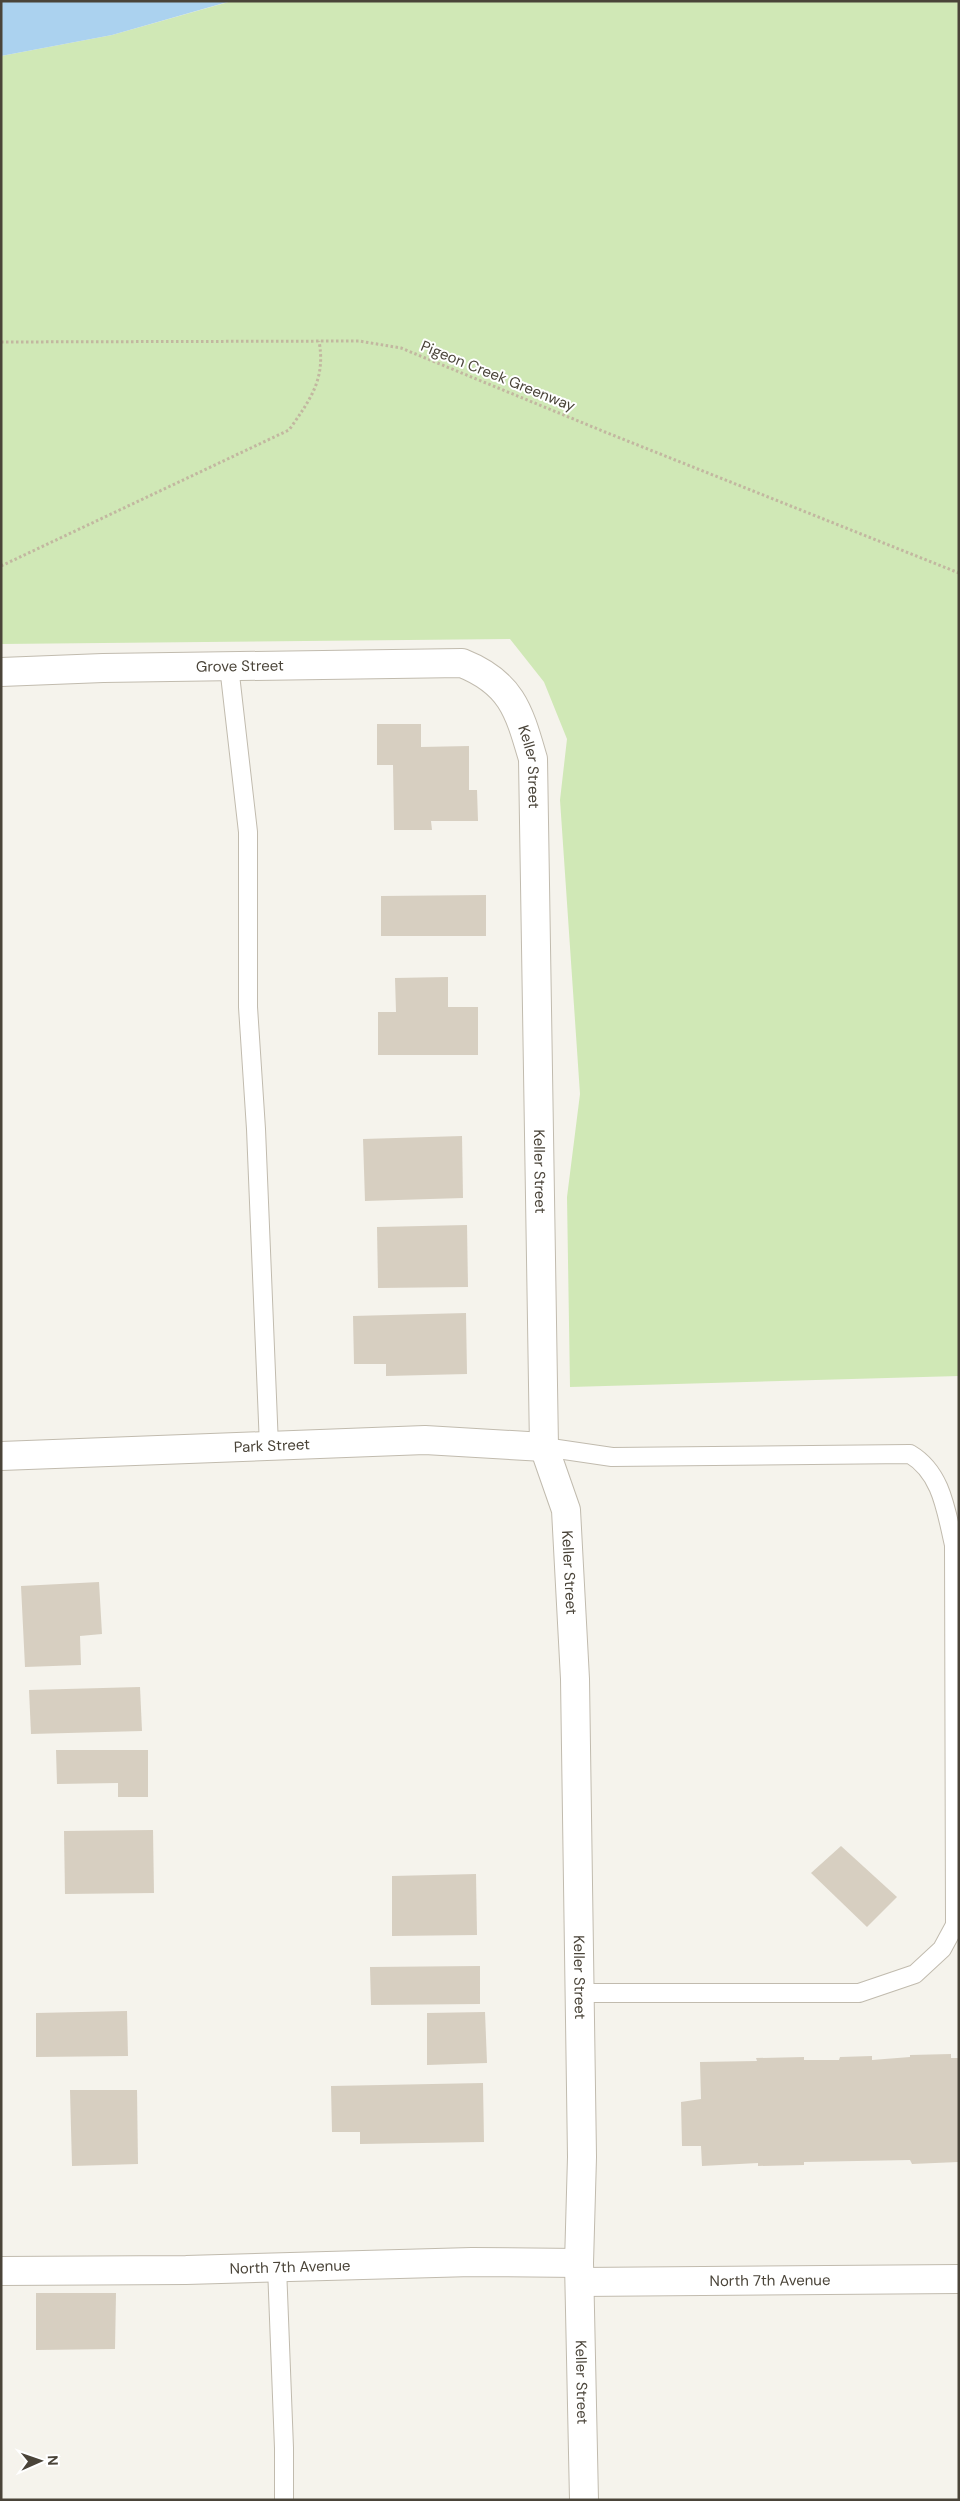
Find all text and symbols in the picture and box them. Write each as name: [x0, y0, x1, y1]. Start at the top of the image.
street label: Pigeon Creek Greenway: [418, 336, 579, 416]
street label: Grove Street: [196, 655, 284, 677]
street label: Keller Street: [513, 723, 544, 809]
street label: Keller Street: [529, 1129, 550, 1214]
street label: Park Street: [233, 1434, 310, 1457]
street label: Keller Street: [557, 1530, 582, 1615]
street label: Keller Street: [569, 1935, 590, 2020]
street label: North 7th Avenue: [229, 2255, 351, 2279]
street label: North 7th Avenue: [709, 2270, 831, 2291]
street label: Keller Street: [571, 2340, 592, 2425]
north arrow: [15, 2436, 65, 2486]
text: N: [44, 2455, 62, 2466]

